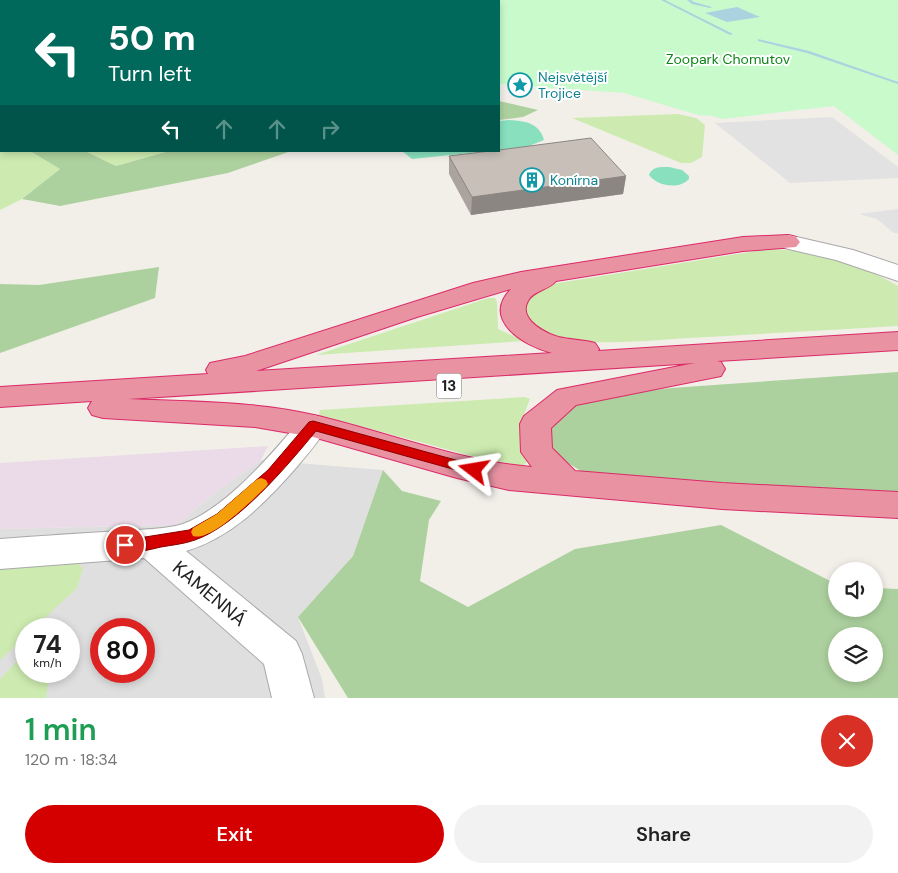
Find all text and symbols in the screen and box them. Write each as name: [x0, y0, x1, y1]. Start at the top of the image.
text: 50 m: [108, 15, 196, 61]
icon: left: [25, 20, 90, 85]
park label: Zoopark Chomutov: [666, 50, 791, 68]
text: Turn left: [108, 59, 192, 88]
place label: Nejsvětější Trojice: [538, 68, 608, 102]
place icon: Nejsvětější Trojice: [507, 72, 533, 98]
icon: left: [157, 115, 185, 143]
icon: ahead: [210, 115, 238, 143]
icon: ahead: [263, 115, 291, 143]
icon: right: [316, 115, 344, 143]
building icon: Konírna: [519, 167, 545, 193]
place label: Konírna: [550, 171, 598, 189]
road number: 13: [436, 374, 462, 398]
position arrow: [447, 443, 499, 495]
pin: [104, 524, 146, 566]
icon: arrive: [111, 531, 139, 559]
street label: KAMENNÁ: [167, 555, 252, 632]
map controls: [828, 562, 883, 682]
button: sound: [828, 562, 883, 617]
speed limit sign: 80: [90, 618, 155, 683]
button: layers: [828, 627, 883, 682]
text: 74: [33, 628, 62, 661]
text: km/h: [33, 655, 62, 671]
text: 1 min: [25, 710, 97, 749]
button: close: [821, 715, 873, 767]
text: 120 m · 18:34: [25, 749, 117, 770]
button: Exit: [25, 805, 444, 863]
button: Share: [454, 805, 873, 863]

